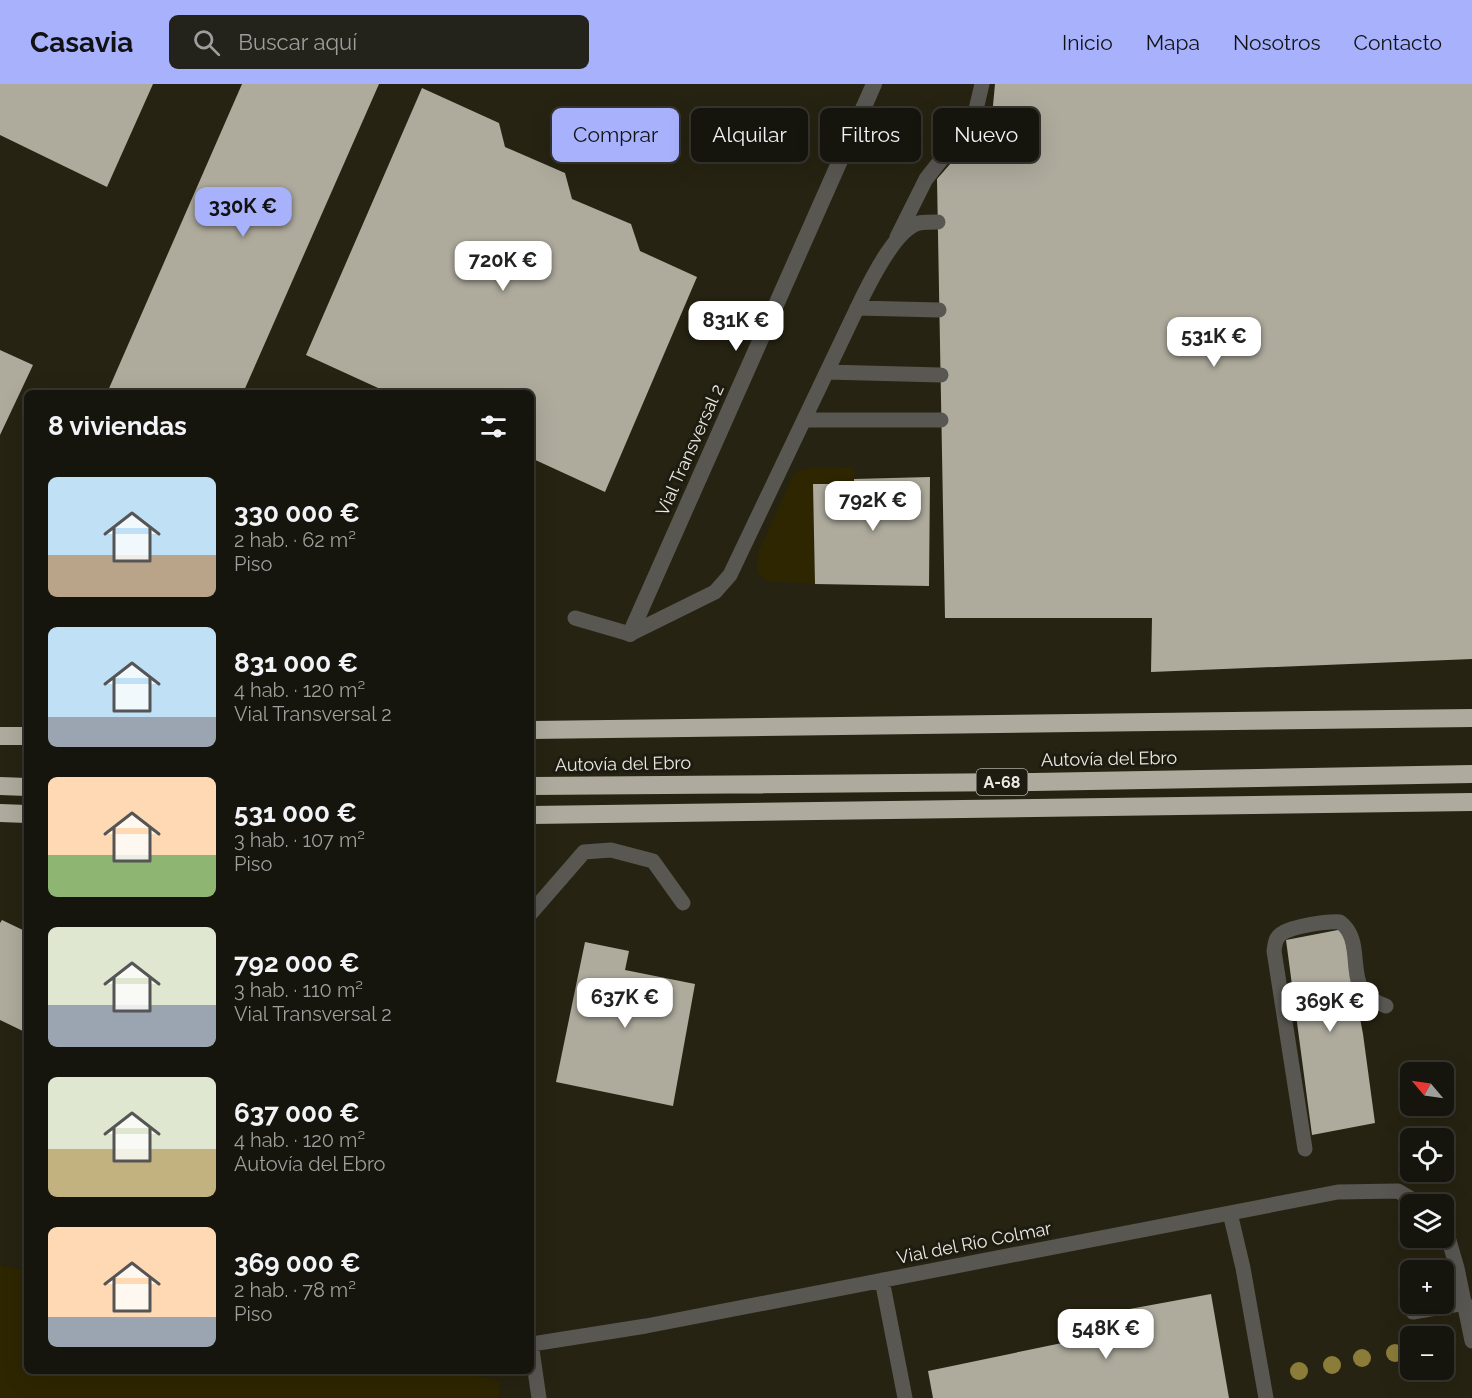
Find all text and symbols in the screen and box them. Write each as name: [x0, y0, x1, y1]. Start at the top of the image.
search box: [169, 15, 589, 69]
text: Casavia: [30, 26, 133, 59]
icon: search: [190, 26, 223, 59]
text: Buscar aquí: [238, 29, 357, 55]
text: Inicio: [1062, 30, 1113, 55]
text: Mapa: [1146, 30, 1200, 55]
text: Nosotros: [1233, 30, 1321, 55]
text: Contacto: [1354, 30, 1442, 55]
chip: Comprar: [552, 108, 679, 162]
chip: Alquilar: [691, 108, 808, 162]
chip: Filtros: [820, 108, 921, 162]
chip: Nuevo: [933, 108, 1039, 162]
pin: 330K €: [194, 187, 292, 238]
text: 330K €: [209, 194, 277, 218]
pin: 720K €: [454, 241, 552, 292]
text: 720K €: [469, 248, 537, 272]
pin: 831K €: [687, 301, 785, 352]
text: 831K €: [702, 308, 770, 332]
pin: 531K €: [1165, 317, 1263, 368]
text: 531K €: [1181, 324, 1247, 348]
street label: Vial Transversal 2: [651, 381, 728, 519]
icon: filters: [477, 410, 510, 443]
text: 8 viviendas: [48, 411, 187, 441]
pin: 792K €: [824, 481, 922, 532]
text: 792K €: [839, 488, 907, 512]
text: 330 000 €: [234, 498, 360, 528]
icon: home: [96, 501, 168, 573]
text: 2 hab. · 62 m²: [234, 528, 356, 552]
text: Piso: [234, 552, 272, 576]
text: 831 000 €: [234, 648, 358, 678]
icon: home: [96, 651, 168, 723]
text: 4 hab. · 120 m²: [234, 678, 365, 702]
text: Vial Transversal 2: [234, 702, 392, 726]
street label: Autovía del Ebro: [1041, 747, 1178, 770]
street label: Autovía del Ebro: [555, 752, 692, 775]
road number: A-68: [976, 769, 1028, 795]
text: 531 000 €: [234, 798, 357, 828]
icon: home: [96, 801, 168, 873]
text: 3 hab. · 107 m²: [234, 828, 365, 852]
text: Piso: [234, 852, 272, 876]
text: 792 000 €: [234, 948, 360, 978]
icon: home: [96, 951, 168, 1023]
text: 3 hab. · 110 m²: [234, 978, 363, 1002]
pin: 637K €: [576, 978, 674, 1029]
pin: 369K €: [1281, 982, 1379, 1033]
text: 637K €: [591, 985, 659, 1009]
text: 369K €: [1296, 989, 1364, 1013]
text: Vial Transversal 2: [234, 1002, 392, 1026]
north arrow: [1400, 1062, 1454, 1116]
map controls: [1400, 1062, 1454, 1380]
text: 637 000 €: [234, 1098, 360, 1128]
icon: home: [96, 1101, 168, 1173]
text: 4 hab. · 120 m²: [234, 1128, 365, 1152]
button: locate: [1400, 1128, 1454, 1182]
text: Autovía del Ebro: [234, 1152, 386, 1176]
button: layers: [1400, 1194, 1454, 1248]
street label: Vial del Río Colmar: [895, 1217, 1054, 1268]
text: 369 000 €: [234, 1248, 361, 1278]
icon: home: [96, 1251, 168, 1323]
button: +: [1400, 1260, 1454, 1314]
text: 2 hab. · 78 m²: [234, 1278, 356, 1302]
text: Piso: [234, 1302, 272, 1326]
pin: 548K €: [1057, 1309, 1155, 1360]
text: 548K €: [1072, 1316, 1140, 1340]
button: −: [1400, 1326, 1454, 1380]

